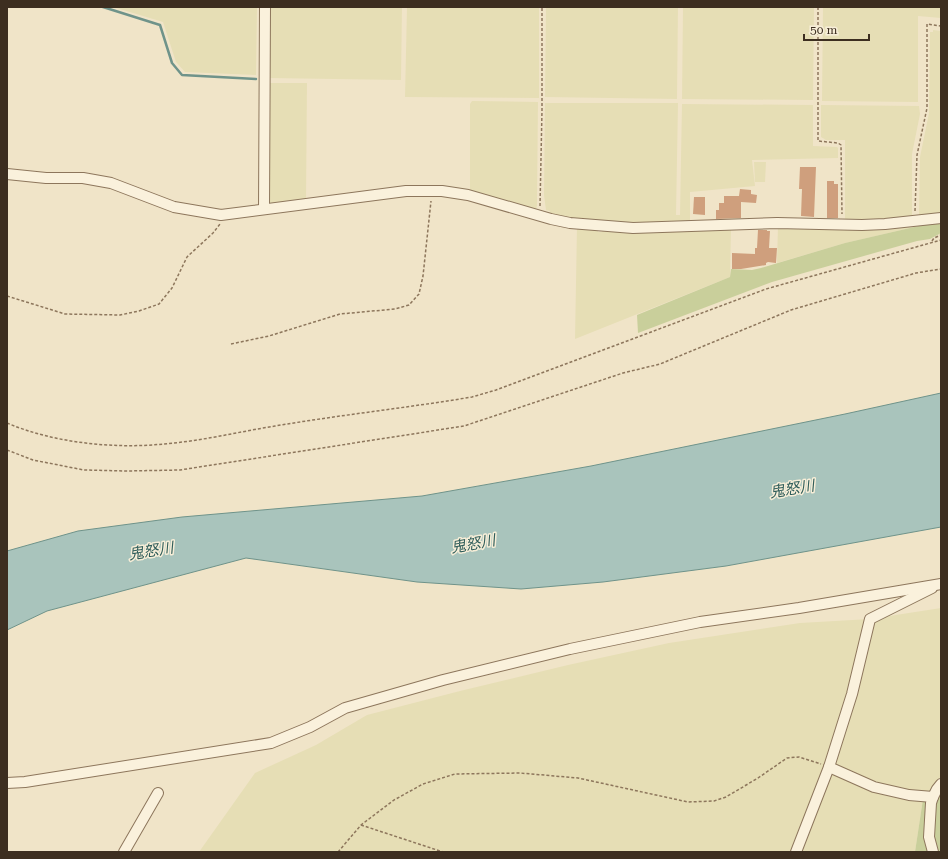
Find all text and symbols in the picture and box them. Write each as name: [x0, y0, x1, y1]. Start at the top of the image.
scale bar: [804, 16, 869, 42]
text: 50 m: [810, 23, 837, 37]
water label: 鬼怒川: [768, 476, 818, 501]
water label: 鬼怒川: [449, 531, 499, 557]
water label: 鬼怒川: [127, 538, 177, 563]

